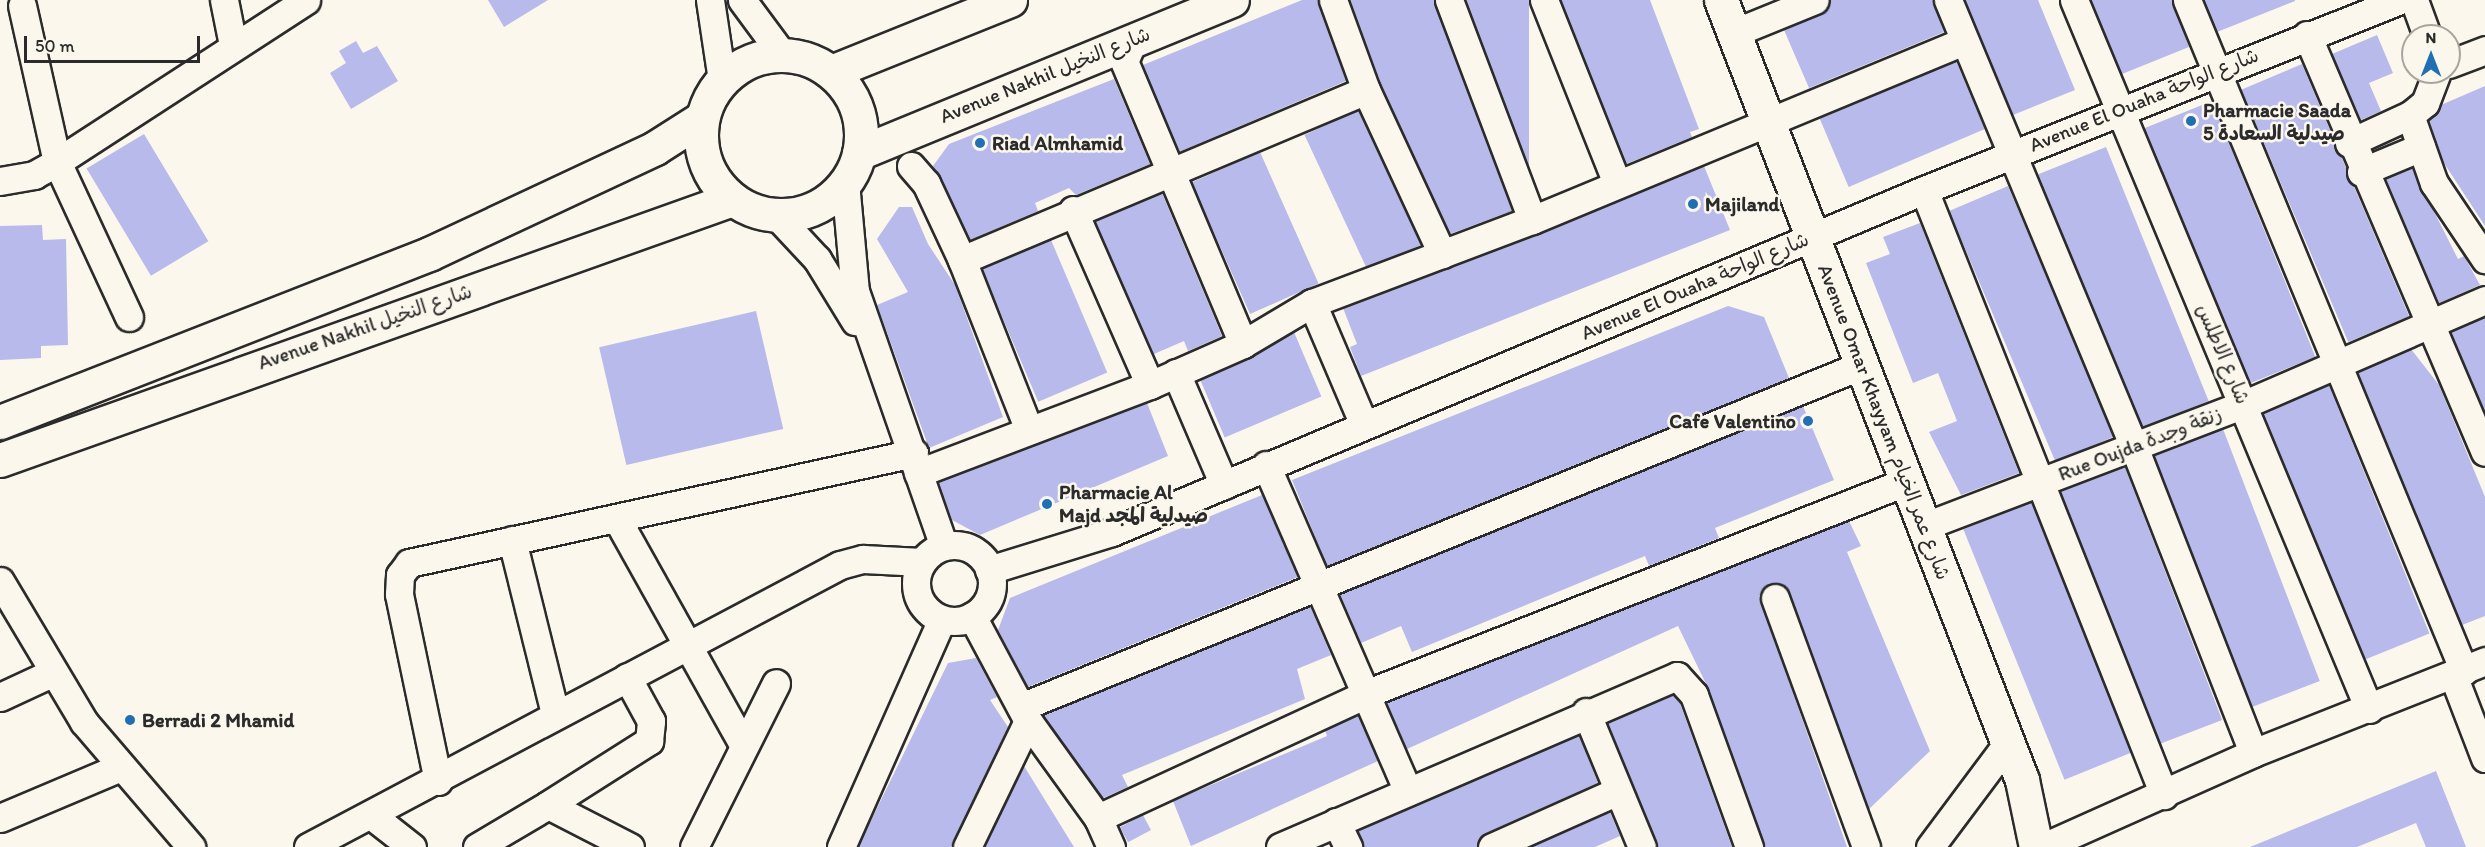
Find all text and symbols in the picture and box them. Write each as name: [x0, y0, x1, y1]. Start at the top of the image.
street label: Avenue Nakhil شارع النخيل: [937, 22, 1153, 128]
scale bar: [27, 24, 202, 62]
north arrow: [2401, 24, 2461, 84]
text: N: [2426, 28, 2436, 47]
text: 50 m: [35, 35, 75, 57]
street label: Avenue El Ouaha شارع الواحة: [2026, 43, 2262, 157]
place label: Pharmacie Saada 5 صيدلية السعادة: [2203, 98, 2351, 145]
marker: Pharmacie Saada 5 صيدلية السعادة: [2184, 114, 2198, 128]
place label: Riad Almhamid: [992, 131, 1123, 155]
marker: Riad Almhamid: [973, 136, 987, 150]
place label: Majiland: [1705, 192, 1780, 216]
marker: Majiland: [1686, 197, 1700, 211]
street label: Avenue El Ouaha شارع الواحة: [1577, 227, 1813, 345]
street label: Avenue Omar Khayyam شارع عمر الخيام: [1812, 260, 1956, 584]
street label: Avenue Nakhil شارع النخيل: [255, 279, 475, 375]
street label: شارع الاطلس: [2191, 300, 2255, 408]
street label: Rue Oujda زنقة وجدة: [2055, 402, 2225, 486]
place label: Cafe Valentino: [1670, 409, 1796, 433]
marker: Cafe Valentino: [1801, 414, 1815, 428]
place label: Pharmacie Al Majd صيدلية المجد: [1059, 480, 1208, 527]
marker: Pharmacie Al Majd صيدلية المجد: [1040, 497, 1054, 511]
place label: Berradi 2 Mhamid: [142, 708, 294, 732]
marker: Berradi 2 Mhamid: [123, 713, 137, 727]

